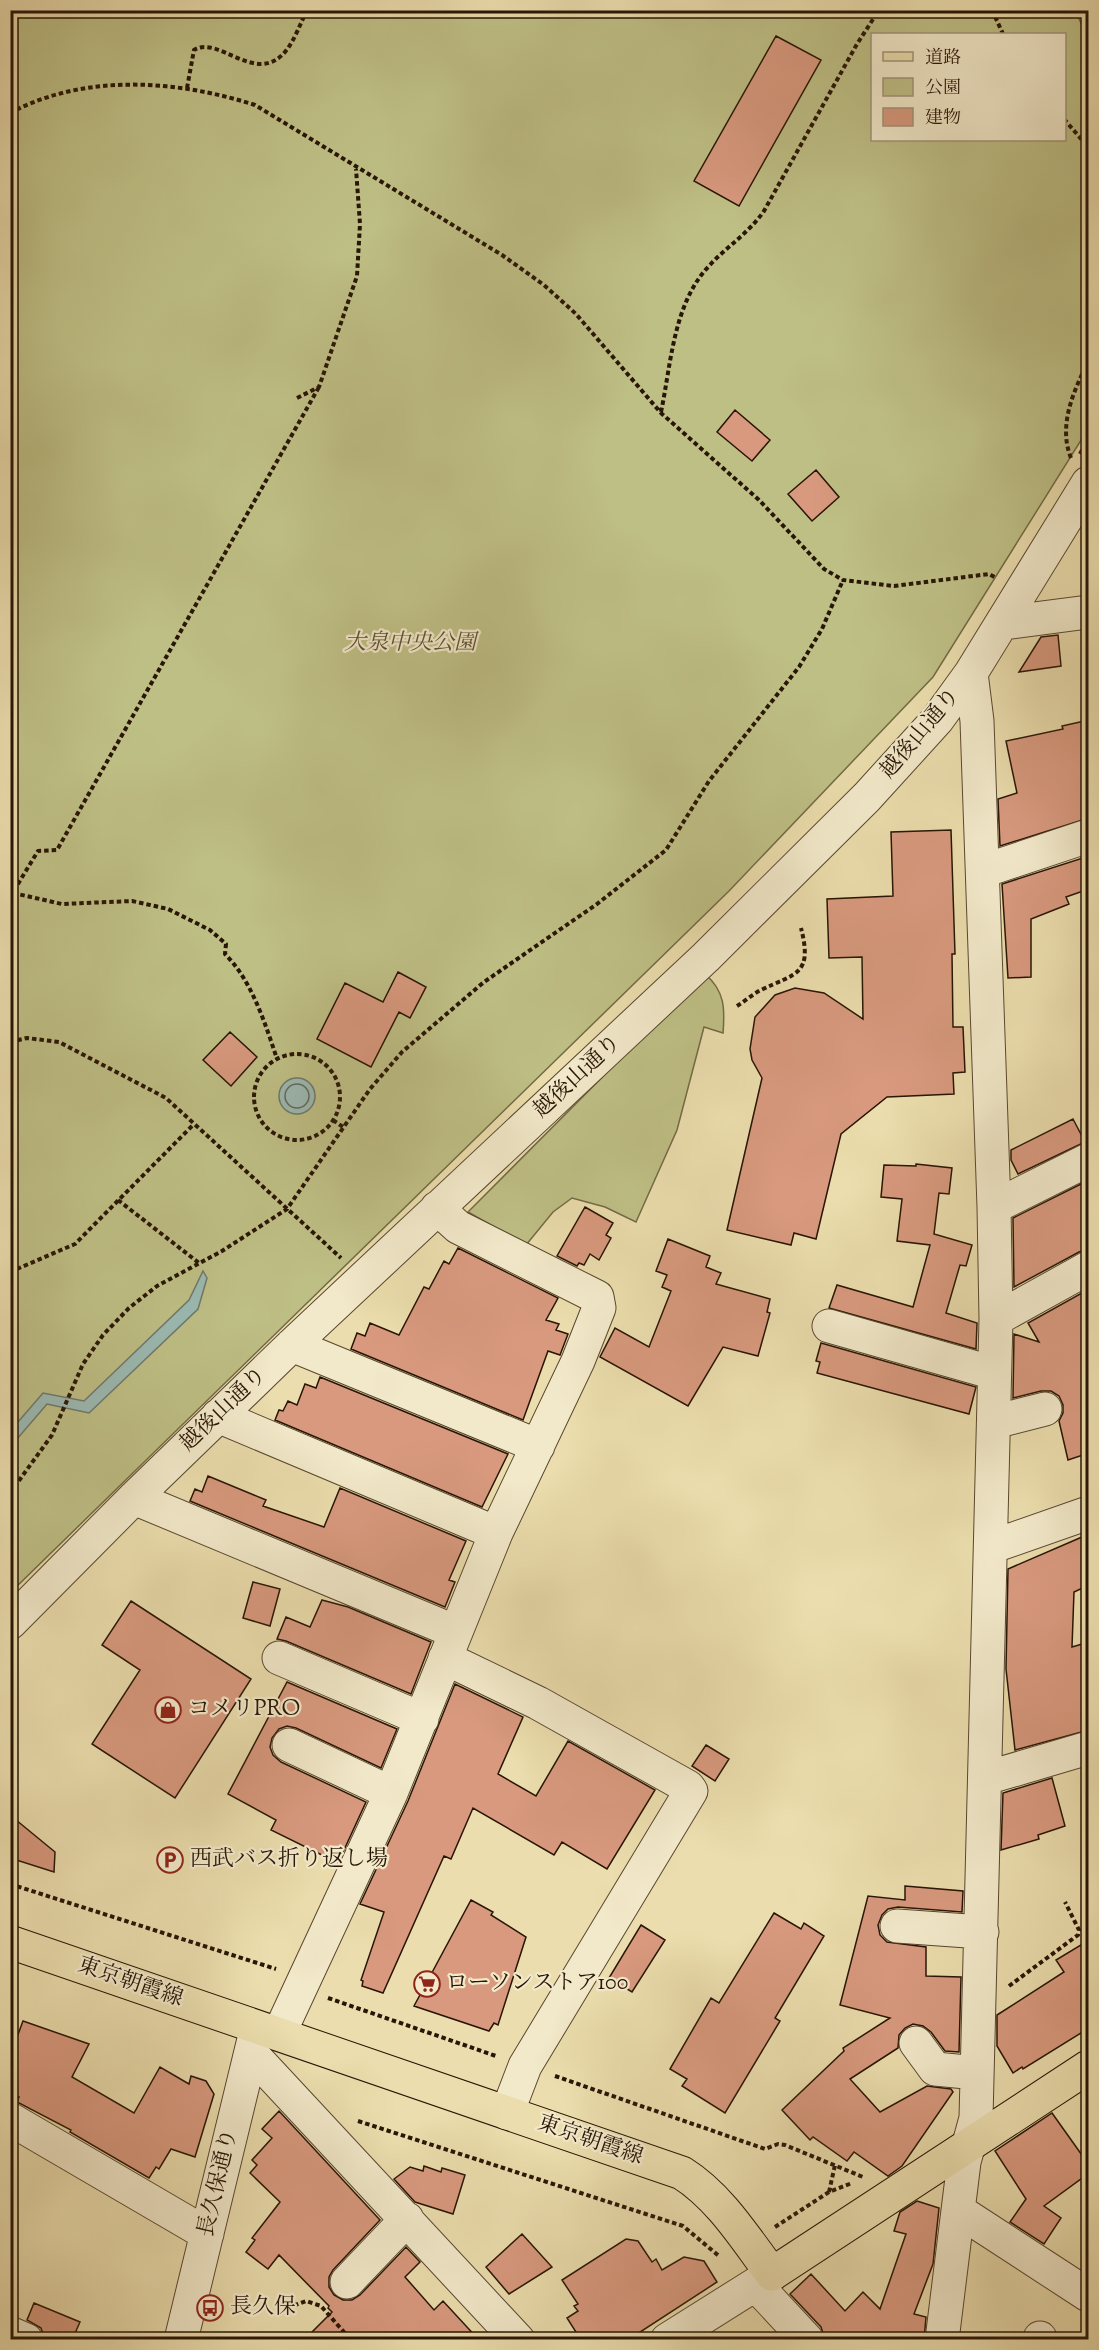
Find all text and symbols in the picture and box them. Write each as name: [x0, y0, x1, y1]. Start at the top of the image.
legend: [871, 33, 1066, 141]
text: 道路: [925, 46, 961, 72]
text: 公園: [925, 76, 961, 102]
text: 建物: [925, 106, 961, 132]
park label: 大泉中央公園: [344, 628, 479, 660]
street label: 越後山通り: [873, 682, 969, 786]
street label: 越後山通り: [527, 1028, 629, 1126]
street label: 越後山通り: [173, 1360, 275, 1460]
place label: コメリPRO: [188, 1694, 300, 1726]
shop icon: コメリPRO: [153, 1695, 183, 1725]
place label: 西武バス折り返し場: [190, 1844, 388, 1876]
parking icon: 西武バス折り返し場: [155, 1845, 185, 1875]
street label: 東京朝霞線: [73, 1950, 187, 2016]
place label: ローソンストア100: [446, 1968, 628, 2000]
supermarket icon: ローソンストア100: [412, 1969, 442, 1999]
street label: 東京朝霞線: [533, 2108, 647, 2174]
street label: 長久保通り: [191, 2126, 247, 2240]
place label: 長久保: [230, 2292, 296, 2324]
bus stop icon: 長久保: [195, 2293, 225, 2323]

